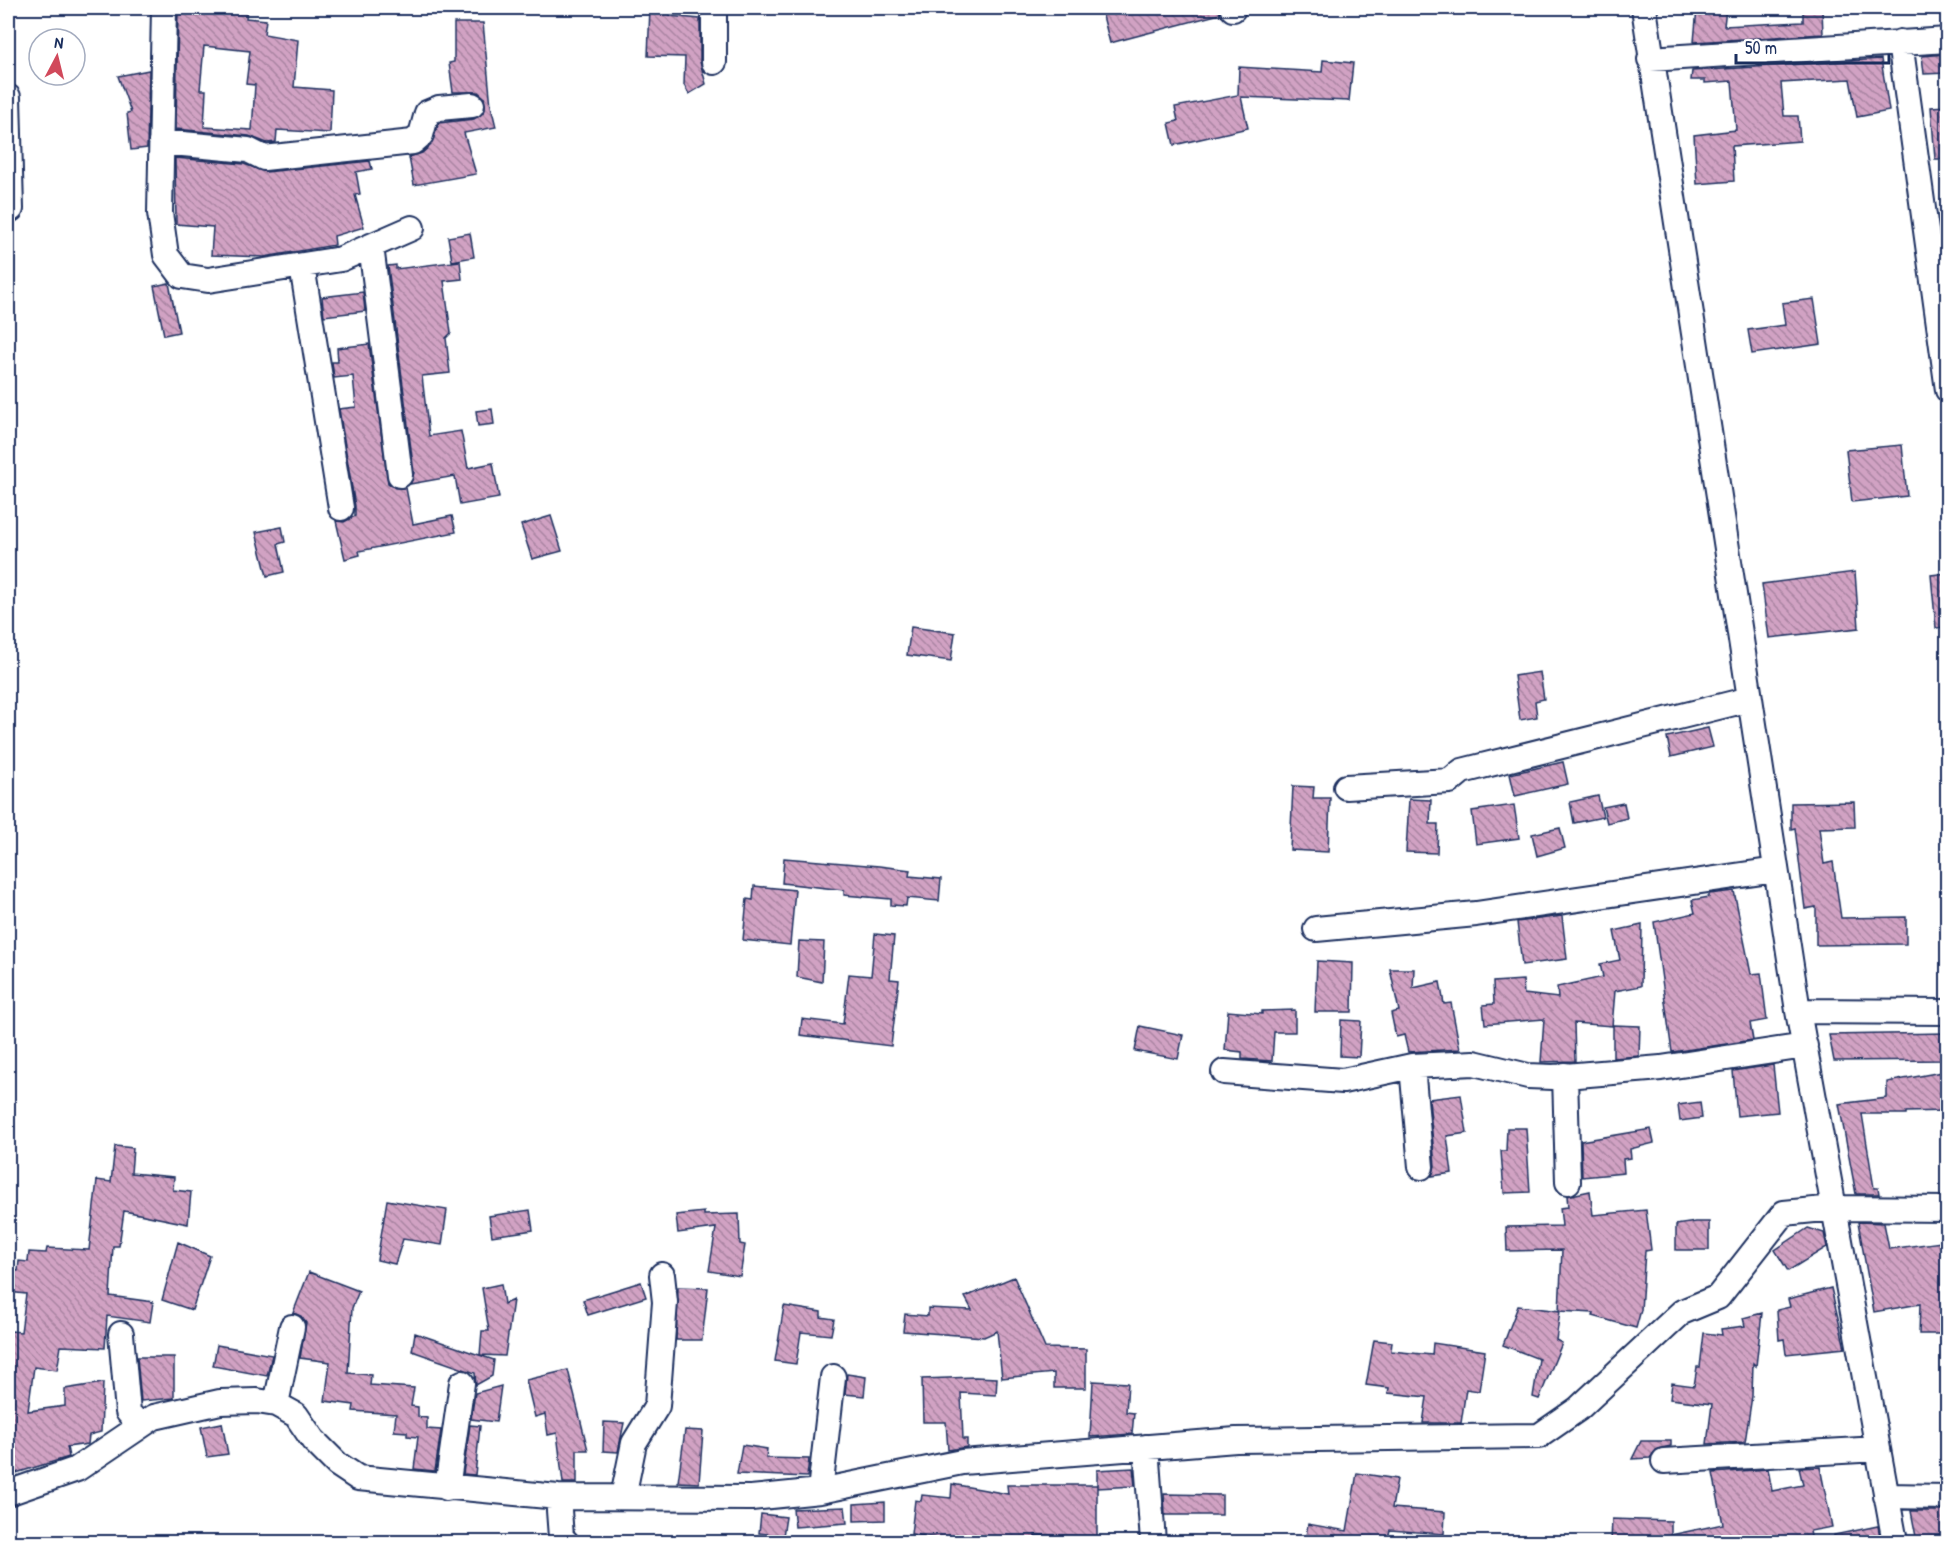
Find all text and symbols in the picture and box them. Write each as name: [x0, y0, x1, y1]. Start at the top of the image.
north arrow: [27, 27, 87, 87]
scale bar: [1736, 27, 1889, 65]
text: N: [53, 31, 65, 54]
text: 50 m: [1745, 35, 1777, 60]

